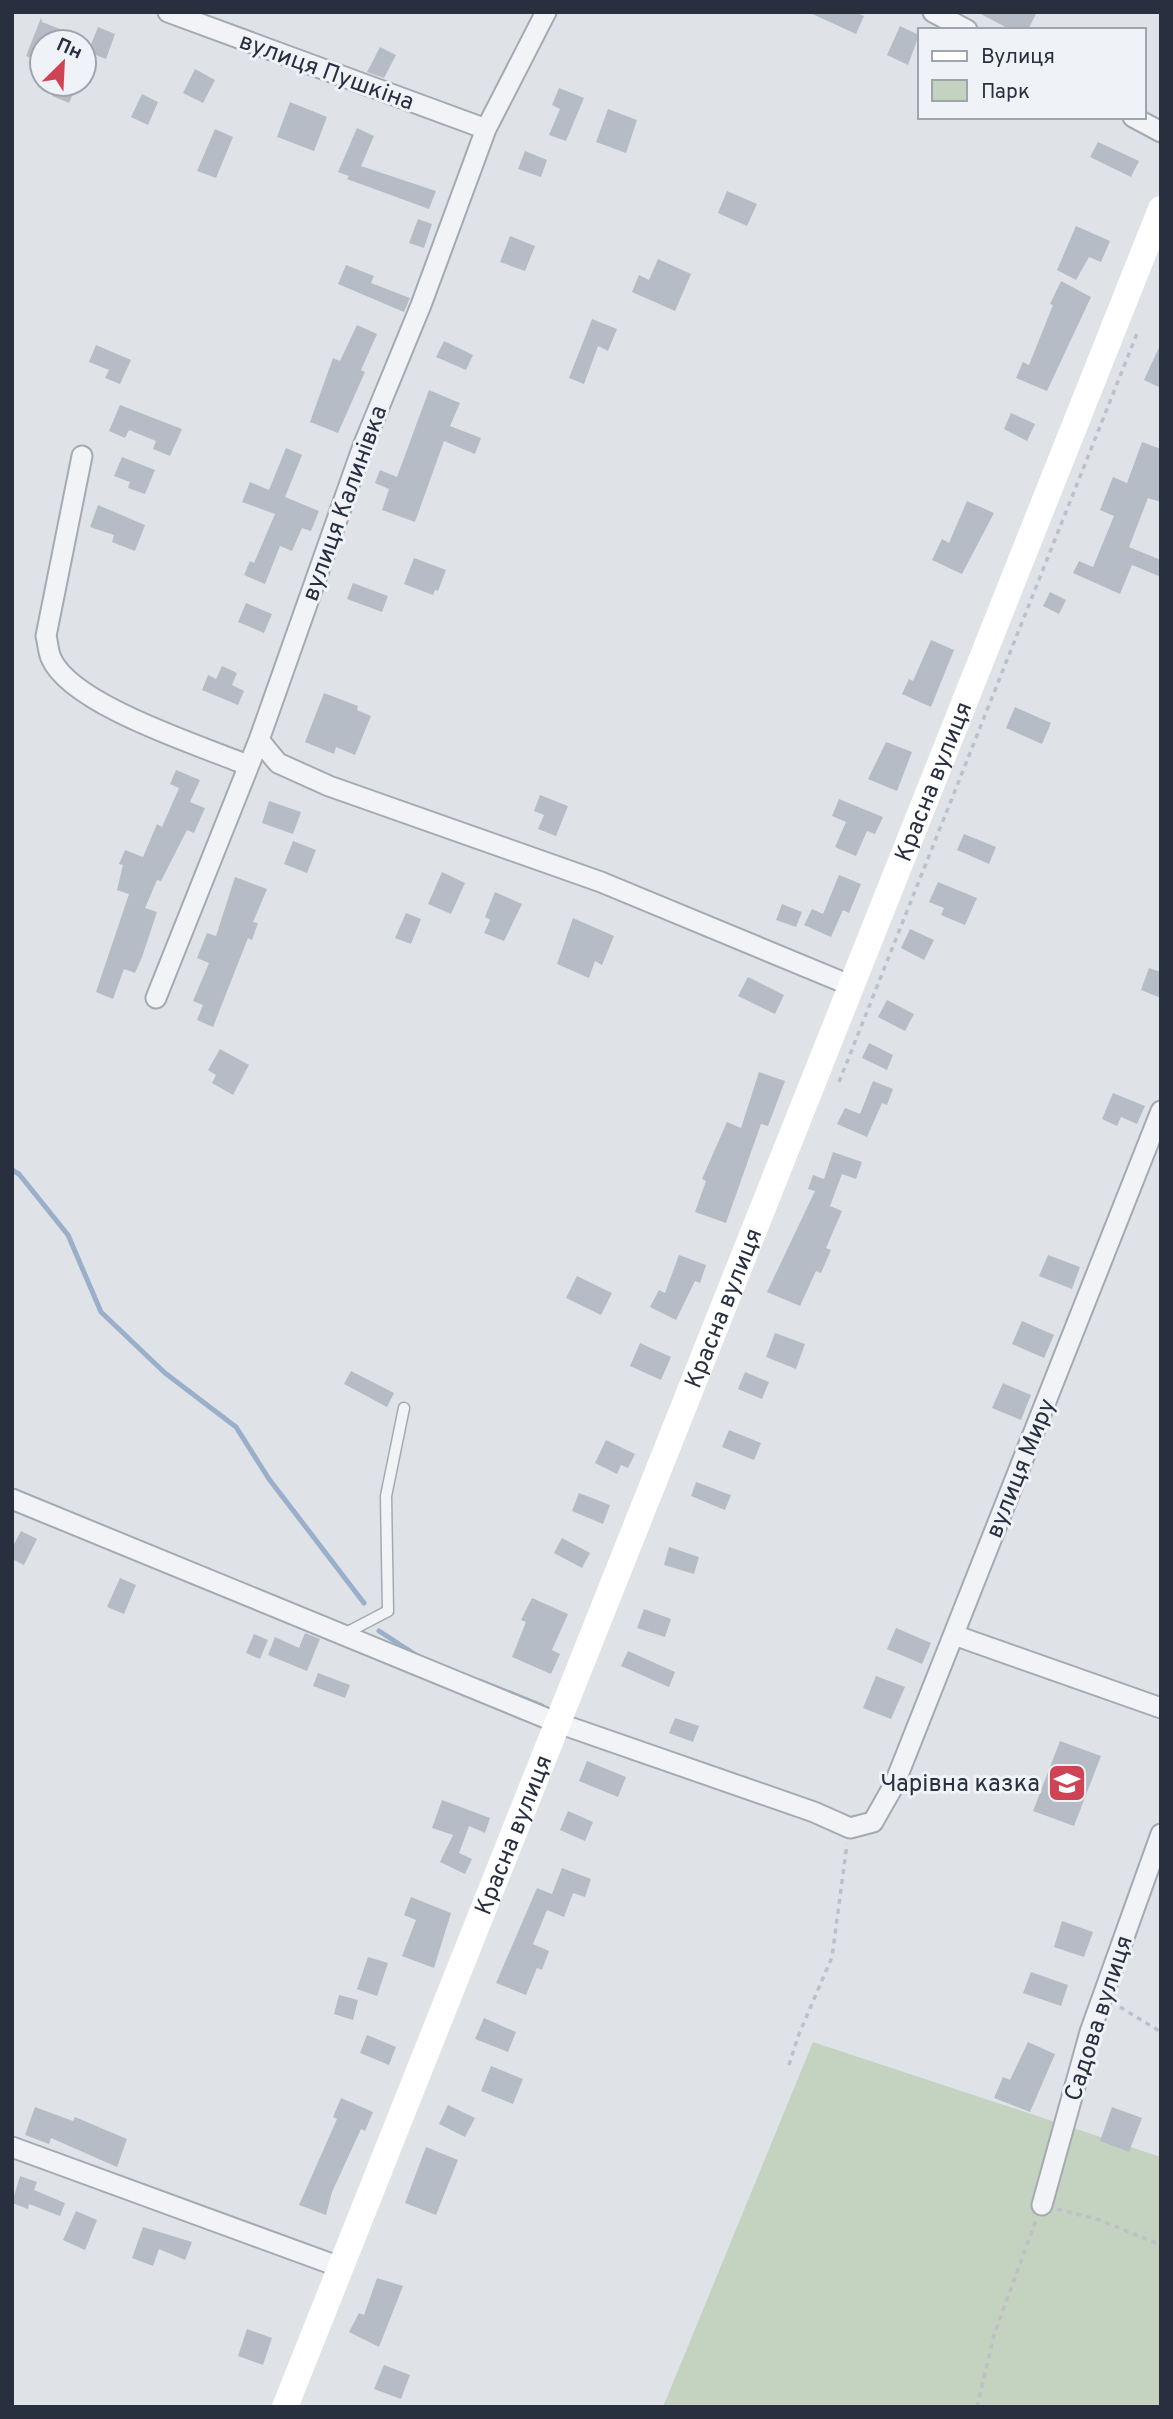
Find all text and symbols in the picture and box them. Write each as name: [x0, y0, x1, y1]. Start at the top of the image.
street label: вулиця Пушкіна: [235, 27, 418, 118]
north arrow: [28, 28, 98, 98]
legend: [918, 28, 1145, 119]
text: Пн: [53, 33, 86, 65]
text: Вулиця: [981, 44, 1055, 71]
text: Парк: [981, 79, 1030, 106]
street label: вулиця Калинівка: [297, 402, 395, 606]
street label: Красна вулиця: [889, 698, 980, 866]
street label: Красна вулиця: [679, 1224, 770, 1393]
street label: вулиця Миру: [980, 1395, 1063, 1543]
street label: Красна вулиця: [470, 1751, 560, 1920]
school or university icon: Чарівна казка: [1046, 1762, 1088, 1804]
place label: Чарівна казка: [880, 1770, 1040, 1800]
street label: Садова вулиця: [1059, 1932, 1141, 2105]

